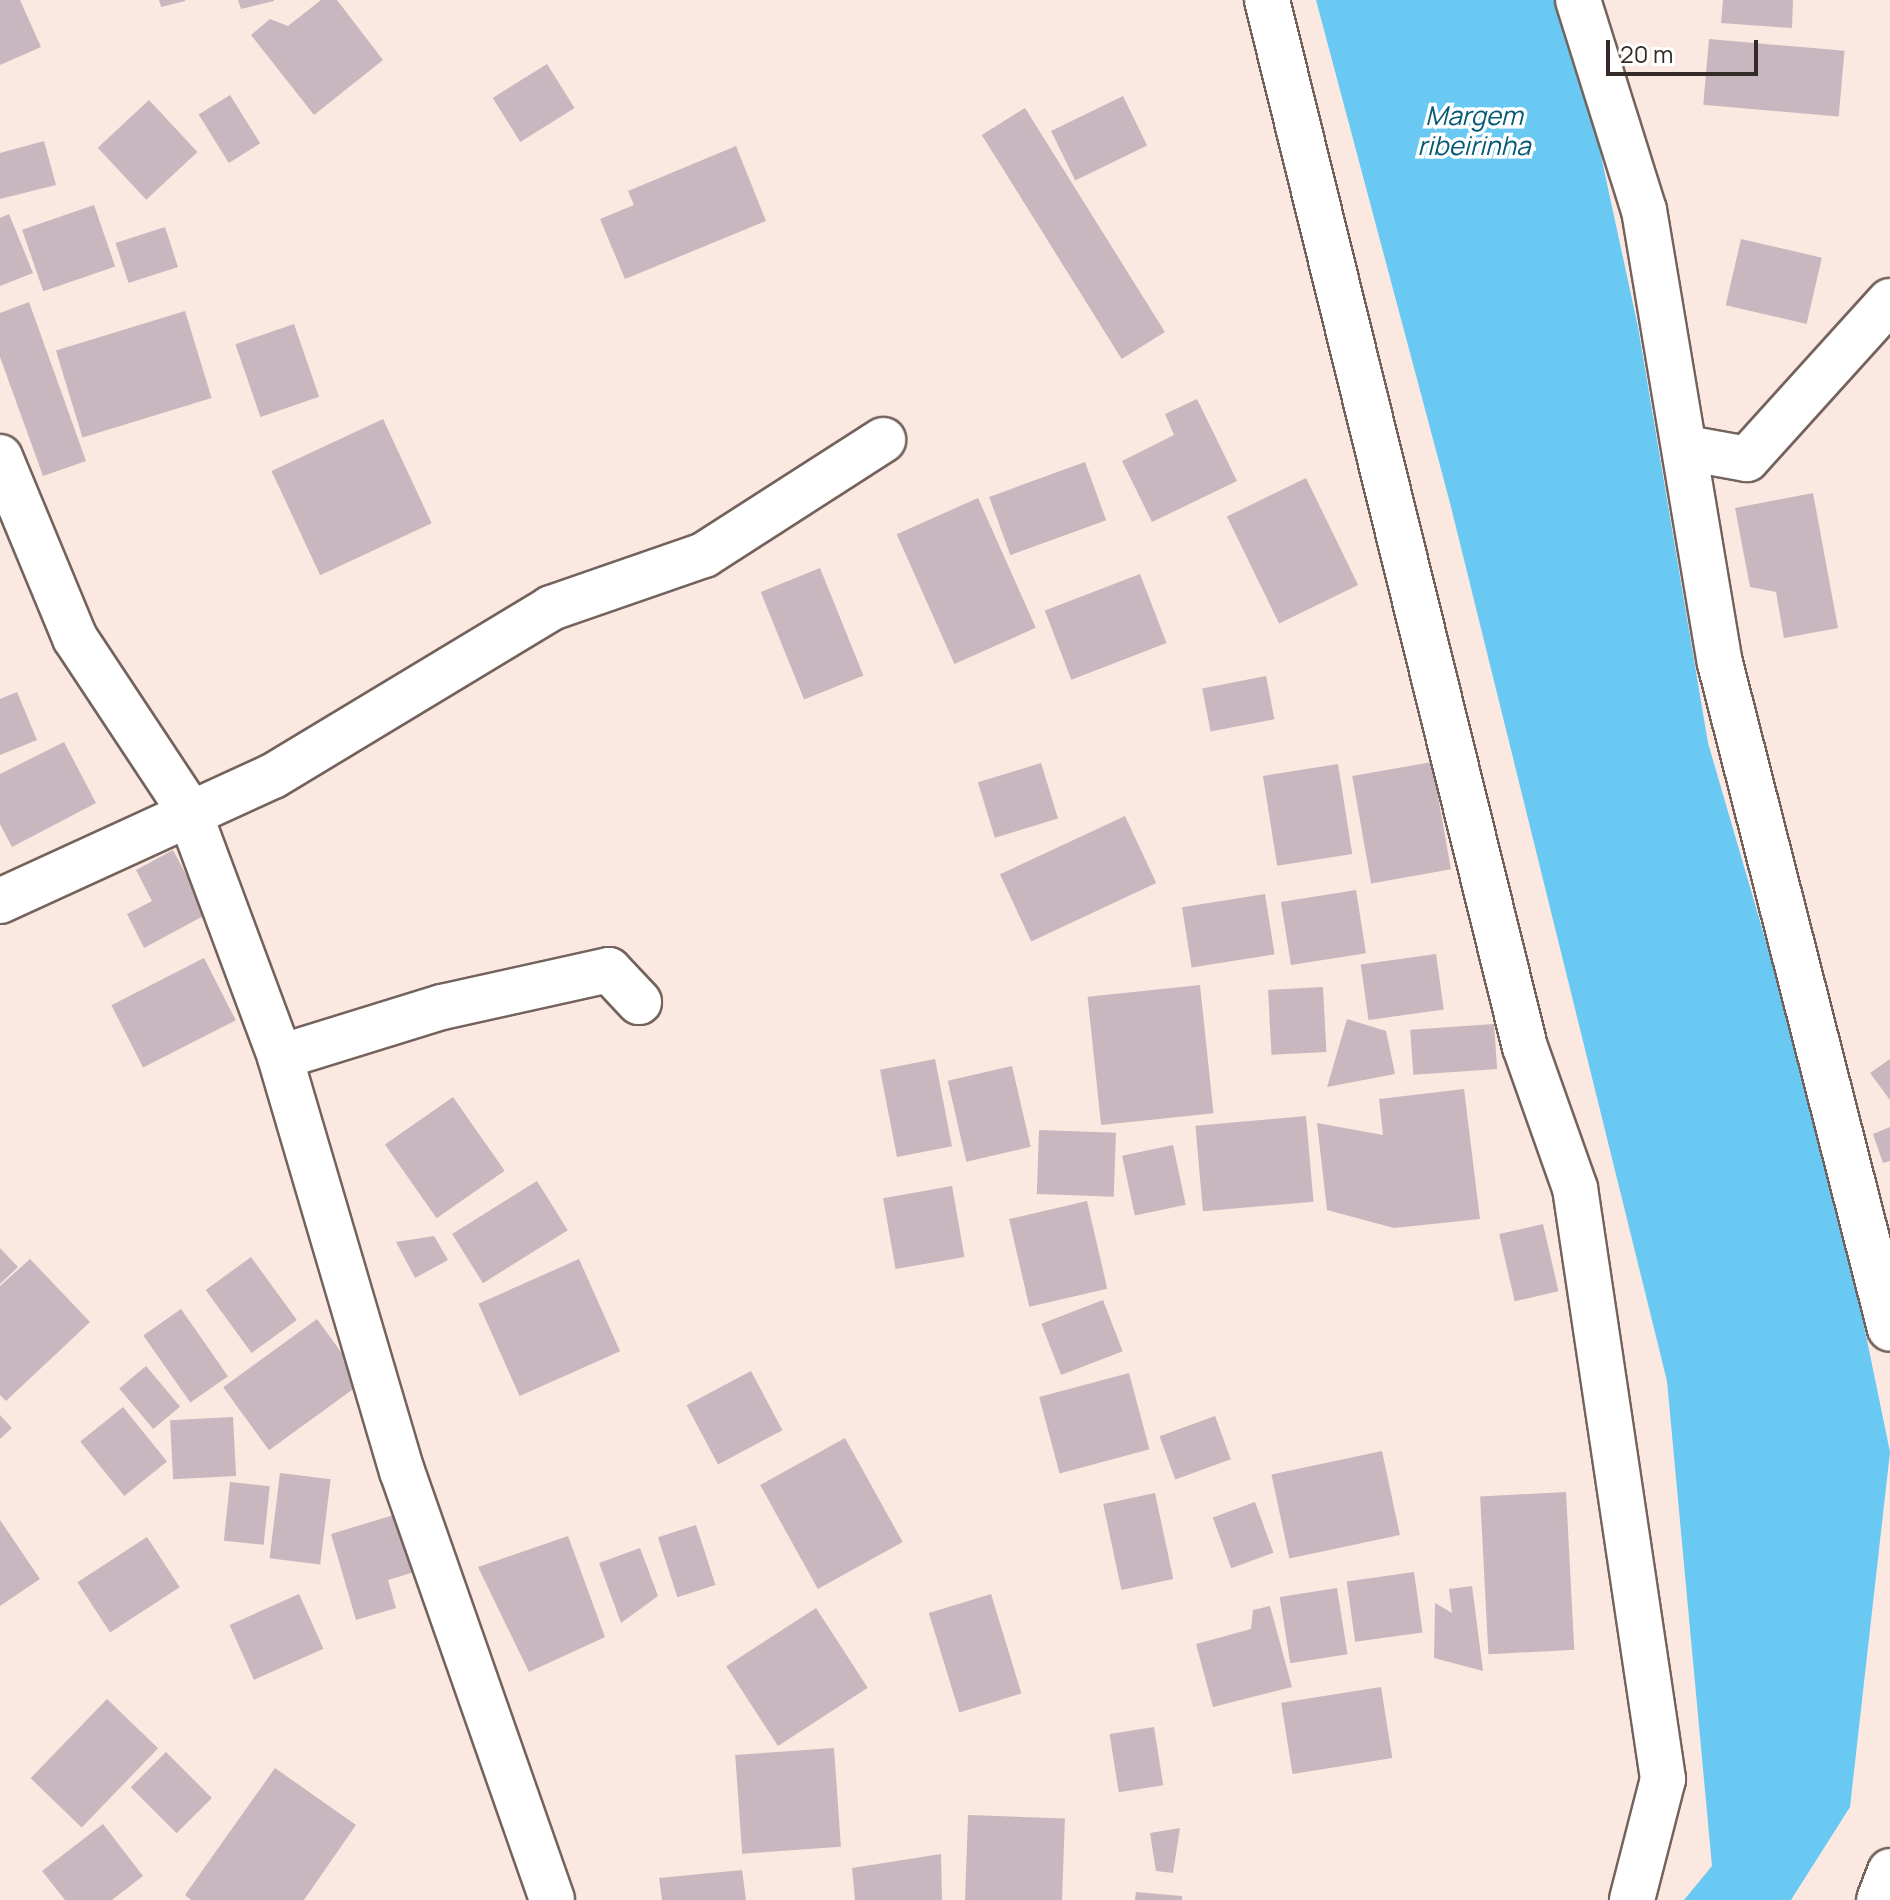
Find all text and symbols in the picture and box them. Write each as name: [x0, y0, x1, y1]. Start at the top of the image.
scale bar: [1610, 24, 1762, 74]
text: 20 m: [1620, 37, 1673, 70]
water label: Margem ribeirinha: [1418, 100, 1530, 162]

